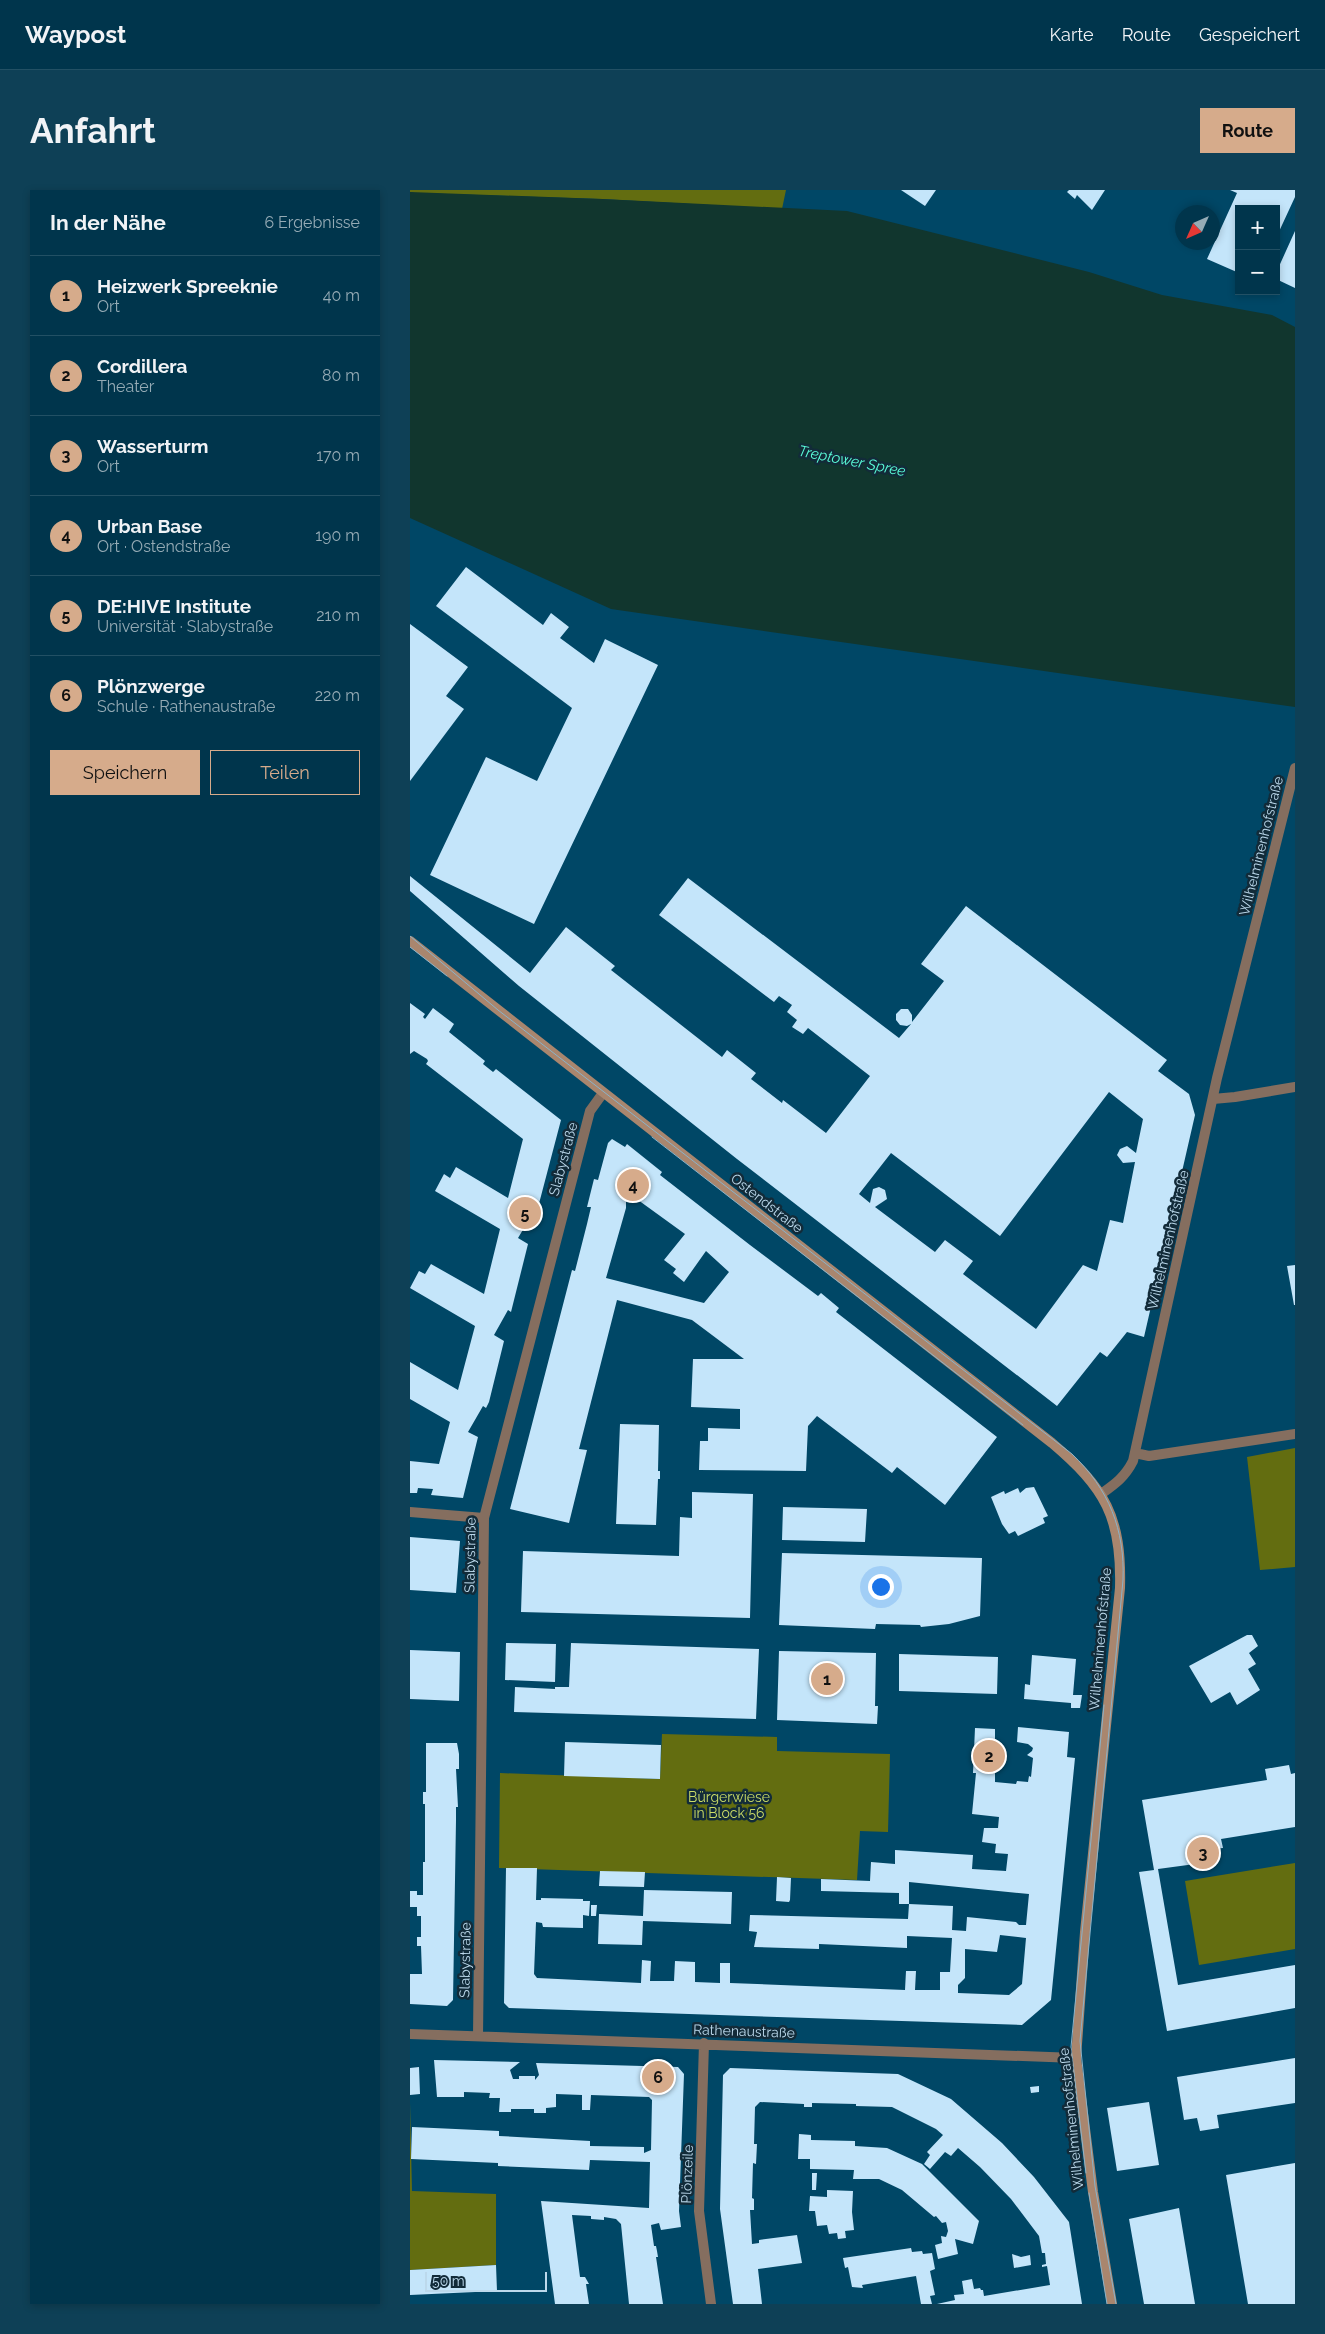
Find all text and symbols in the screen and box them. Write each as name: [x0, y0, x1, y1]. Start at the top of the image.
text: Waypost: [25, 20, 126, 49]
text: Karte: [1050, 24, 1094, 45]
text: Route: [1122, 24, 1171, 45]
text: Gespeichert: [1199, 24, 1300, 45]
button: Route: [1200, 108, 1295, 153]
text: Anfahrt: [30, 110, 156, 151]
north arrow: [1175, 205, 1220, 250]
map controls: [1235, 205, 1280, 295]
button: +: [1235, 205, 1280, 250]
text: In der Nähe: [50, 210, 166, 235]
text: 6 Ergebnisse: [264, 213, 360, 232]
button: −: [1235, 250, 1280, 295]
text: Heizwerk Spreeknie: [97, 275, 278, 297]
text: 1: [62, 286, 70, 305]
text: 40 m: [323, 286, 360, 305]
text: Ort: [97, 297, 120, 316]
text: Cordillera: [97, 355, 188, 377]
text: 2: [61, 366, 71, 385]
text: 80 m: [322, 366, 360, 385]
text: Theater: [97, 377, 154, 396]
text: Wasserturm: [97, 435, 208, 457]
water label: Treptower Spree: [797, 442, 907, 480]
text: 3: [62, 446, 70, 465]
text: 170 m: [316, 446, 360, 465]
text: Ort: [97, 457, 120, 476]
text: Urban Base: [97, 515, 202, 537]
text: 4: [61, 526, 71, 545]
text: 190 m: [315, 526, 360, 545]
text: Ort · Ostendstraße: [97, 537, 230, 556]
text: DE:HIVE Institute: [97, 595, 251, 617]
text: 5: [62, 606, 70, 625]
text: 210 m: [316, 606, 360, 625]
text: Universität · Slabystraße: [97, 617, 273, 636]
text: Plönzwerge: [97, 675, 205, 697]
text: 6: [61, 686, 71, 705]
text: 220 m: [315, 686, 360, 705]
text: Schule · Rathenaustraße: [97, 697, 275, 716]
button: Speichern: [50, 750, 200, 795]
button: Teilen: [210, 750, 360, 795]
street label: Wilhelminenhofstraße: [1236, 775, 1286, 917]
street label: Slabystraße: [545, 1120, 581, 1198]
pin: 4: [617, 1166, 649, 1204]
street label: Wilhelminenhofstraße: [1144, 1169, 1192, 1311]
street label: Ostendstraße: [728, 1170, 806, 1236]
pin: 5: [509, 1194, 541, 1232]
street label: Slabystraße: [461, 1517, 479, 1593]
street label: Wilhelminenhofstraße: [1086, 1567, 1114, 1711]
your location: [868, 1574, 894, 1600]
pin: 1: [811, 1660, 843, 1698]
pin: 2: [973, 1737, 1005, 1775]
park label: Bürgerwiese in Block 56: [688, 1789, 770, 1821]
pin: 3: [1187, 1834, 1219, 1872]
street label: Slabystraße: [456, 1922, 474, 1998]
street label: Rathenaustraße: [693, 2021, 795, 2041]
street label: Wilhelminenhofstraße: [1056, 2047, 1086, 2191]
pin: 6: [642, 2058, 674, 2096]
street label: Plönzeile: [678, 2144, 696, 2204]
scale bar: [425, 2269, 548, 2292]
text: 50 m: [432, 2273, 465, 2289]

